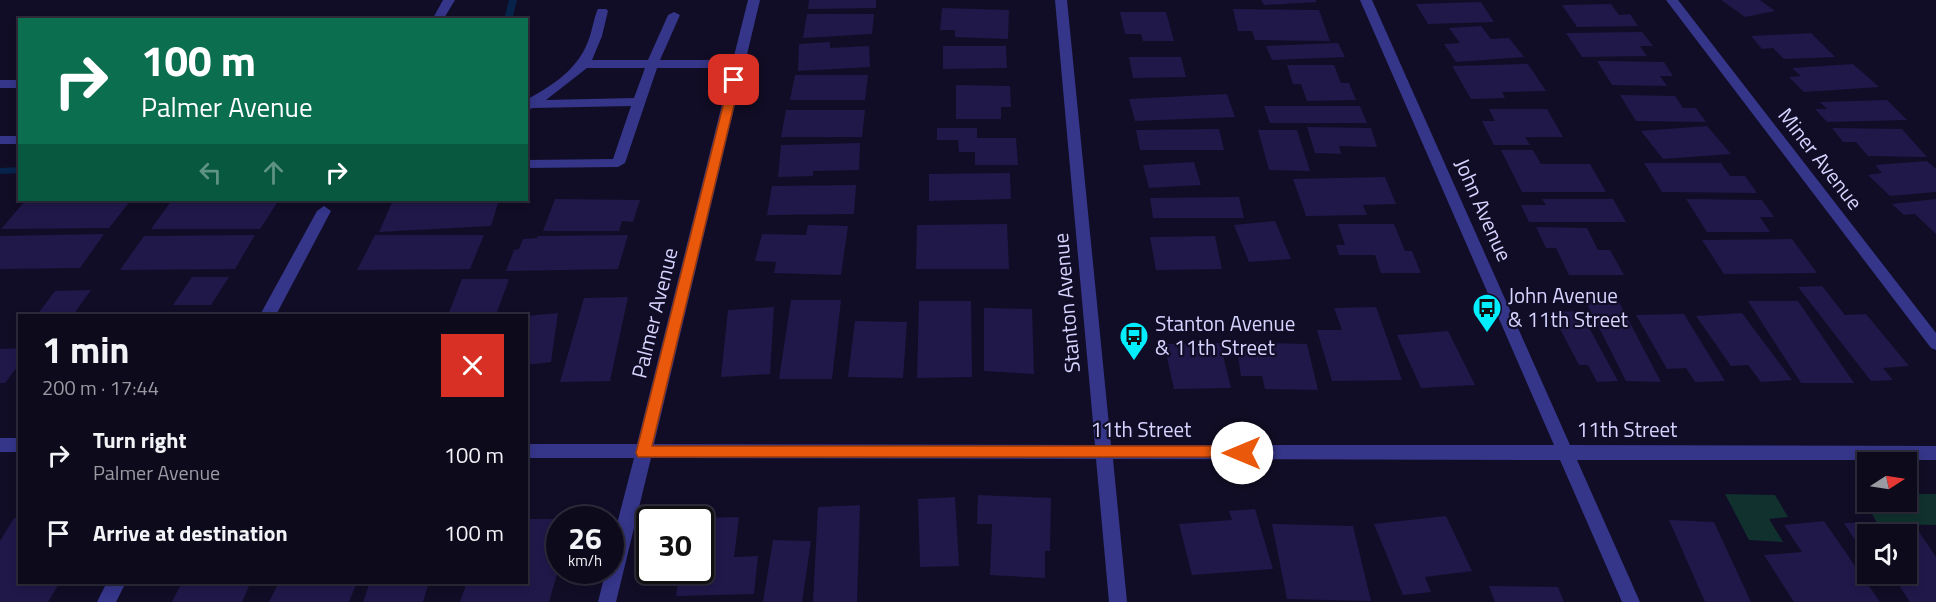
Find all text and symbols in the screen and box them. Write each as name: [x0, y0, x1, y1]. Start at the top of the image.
text: 100 m: [141, 28, 256, 92]
icon: right: [42, 42, 120, 120]
pin: [708, 54, 759, 105]
icon: arrive: [717, 63, 750, 96]
text: Palmer Avenue: [141, 86, 313, 127]
street label: Miner Avenue: [1771, 101, 1871, 216]
street label: John Avenue: [1447, 153, 1521, 266]
icon: left: [194, 156, 227, 189]
icon: ahead: [257, 156, 290, 189]
icon: right: [320, 156, 353, 189]
street label: Stanton Avenue: [1044, 232, 1088, 374]
street label: Palmer Avenue: [622, 244, 686, 381]
place label: John Avenue & 11th Street: [1508, 279, 1629, 335]
bus stop icon: John Avenue & 11th Street: [1471, 292, 1503, 334]
place label: Stanton Avenue & 11th Street: [1155, 307, 1295, 363]
bus stop icon: Stanton Avenue & 11th Street: [1118, 320, 1150, 362]
text: 1 min: [42, 322, 129, 377]
button: close: [441, 334, 504, 397]
text: 200 m · 17:44: [42, 372, 159, 403]
street label: 11th Street: [1091, 413, 1192, 445]
street label: 11th Street: [1577, 413, 1678, 445]
position arrow: [1210, 421, 1274, 485]
text: Turn right: [93, 423, 187, 457]
text: 100 m: [444, 438, 504, 472]
icon: right: [42, 439, 75, 472]
north arrow: [1857, 452, 1917, 512]
map controls: [1857, 452, 1917, 584]
text: Palmer Avenue: [93, 457, 220, 488]
speed limit sign: 30: [636, 506, 714, 584]
text: 26: [568, 515, 602, 561]
text: Arrive at destination: [93, 516, 288, 550]
text: 100 m: [444, 516, 504, 550]
icon: arrive: [42, 517, 75, 550]
button: sound: [1857, 524, 1917, 584]
text: km/h: [568, 549, 602, 572]

